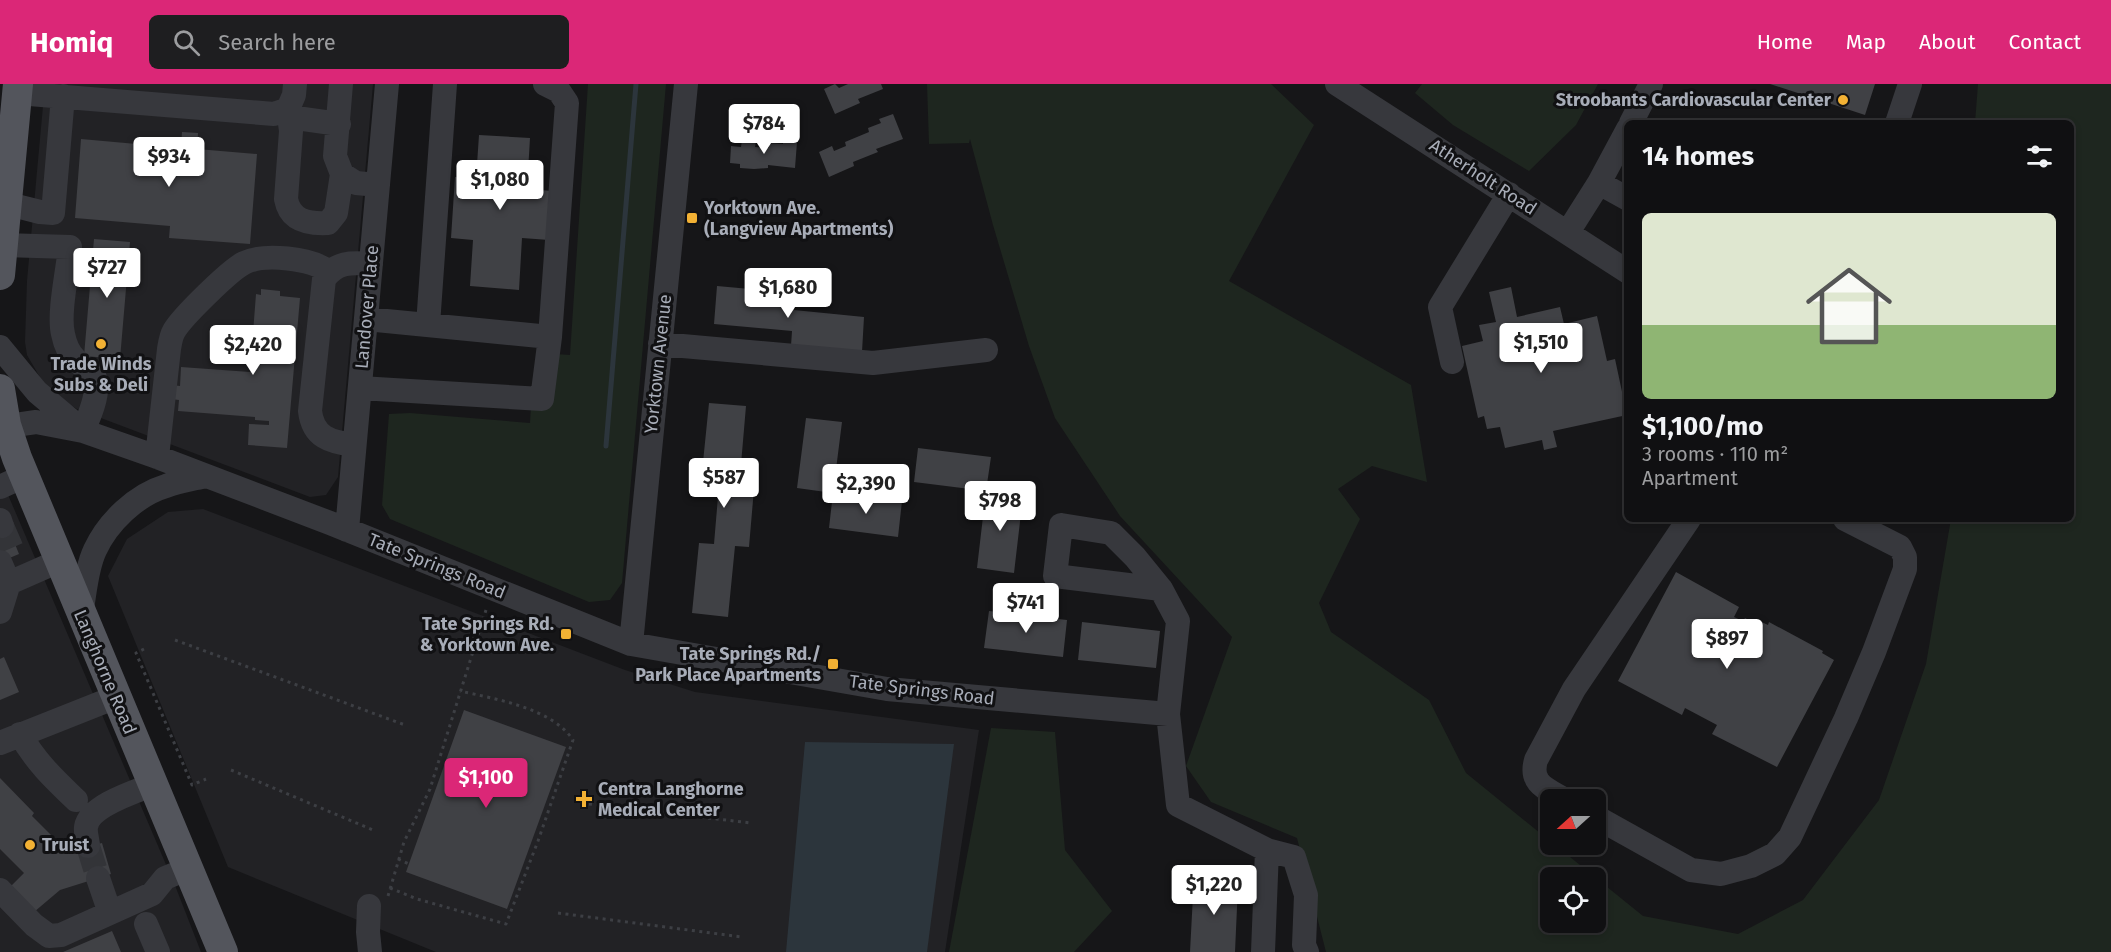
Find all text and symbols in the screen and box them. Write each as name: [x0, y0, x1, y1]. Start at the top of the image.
search box: [149, 15, 569, 69]
text: Homiq: [30, 26, 113, 59]
icon: search: [170, 26, 203, 59]
text: Search here: [218, 29, 336, 56]
text: Home: [1757, 29, 1813, 55]
text: Map: [1846, 29, 1886, 55]
text: About: [1919, 29, 1976, 55]
text: Contact: [2009, 29, 2081, 55]
place label: Stroobants Cardiovascular Center: [1556, 89, 1832, 111]
marker: Stroobants Cardiovascular Center: [1836, 93, 1850, 107]
pin: $784: [728, 104, 800, 155]
text: $784: [743, 111, 785, 135]
street label: Atherholt Road: [1425, 134, 1541, 220]
pin: $934: [133, 137, 205, 188]
icon: filters: [2023, 140, 2056, 173]
text: 14 homes: [1642, 141, 1754, 172]
text: $934: [147, 144, 191, 168]
pin: $1,080: [451, 160, 549, 211]
text: $1,080: [470, 167, 530, 191]
place label: Yorktown Ave. (Langview Apartments): [703, 197, 893, 240]
marker: Yorktown Ave. (Langview Apartments): [685, 211, 699, 225]
street label: Landover Place: [351, 244, 383, 370]
pin: $727: [71, 248, 143, 299]
icon: home: [1795, 252, 1903, 360]
text: $727: [87, 255, 127, 279]
pin: $1,680: [739, 268, 837, 319]
text: $1,680: [759, 275, 817, 299]
street label: Yorktown Avenue: [640, 293, 676, 435]
pin: $1,510: [1492, 323, 1590, 374]
pin: $2,420: [204, 325, 302, 376]
text: $1,510: [1513, 330, 1569, 354]
text: $2,420: [224, 332, 282, 356]
marker: Trade Winds Subs & Deli: [94, 337, 108, 351]
place label: Trade Winds Subs & Deli: [51, 353, 152, 396]
text: $1,100/mo: [1642, 411, 1763, 442]
text: 3 rooms · 110 m²: [1642, 442, 1788, 466]
pin: $587: [688, 458, 760, 509]
pin: $2,390: [817, 464, 915, 515]
text: $587: [703, 465, 745, 489]
text: Apartment: [1642, 466, 1738, 490]
text: $2,390: [836, 471, 896, 495]
pin: $798: [964, 481, 1036, 532]
text: $798: [979, 488, 1021, 512]
street label: Tate Springs Road: [365, 528, 509, 604]
pin: $741: [990, 583, 1062, 634]
text: $741: [1007, 590, 1045, 614]
street label: Langhorne Road: [69, 606, 141, 738]
place label: Tate Springs Rd. & Yorktown Ave.: [420, 613, 554, 656]
pin: $897: [1691, 619, 1763, 670]
text: $897: [1706, 626, 1748, 650]
marker: Tate Springs Rd. & Yorktown Ave.: [559, 627, 573, 641]
place label: Tate Springs Rd./ Park Place Apartments: [635, 643, 821, 686]
marker: Tate Springs Rd./ Park Place Apartments: [826, 657, 840, 671]
street label: Tate Springs Road: [848, 670, 996, 710]
pin: $1,100: [437, 758, 535, 809]
text: $1,100: [458, 765, 514, 789]
place label: Centra Langhorne Medical Center: [598, 778, 744, 821]
north arrow: [1540, 789, 1606, 855]
map controls: [1540, 789, 1606, 933]
marker: Centra Langhorne Medical Center: [575, 790, 593, 808]
place label: Truist: [42, 834, 90, 856]
marker: Truist: [23, 838, 37, 852]
pin: $1,220: [1165, 865, 1263, 916]
button: locate: [1540, 867, 1606, 933]
text: $1,220: [1186, 872, 1242, 896]

